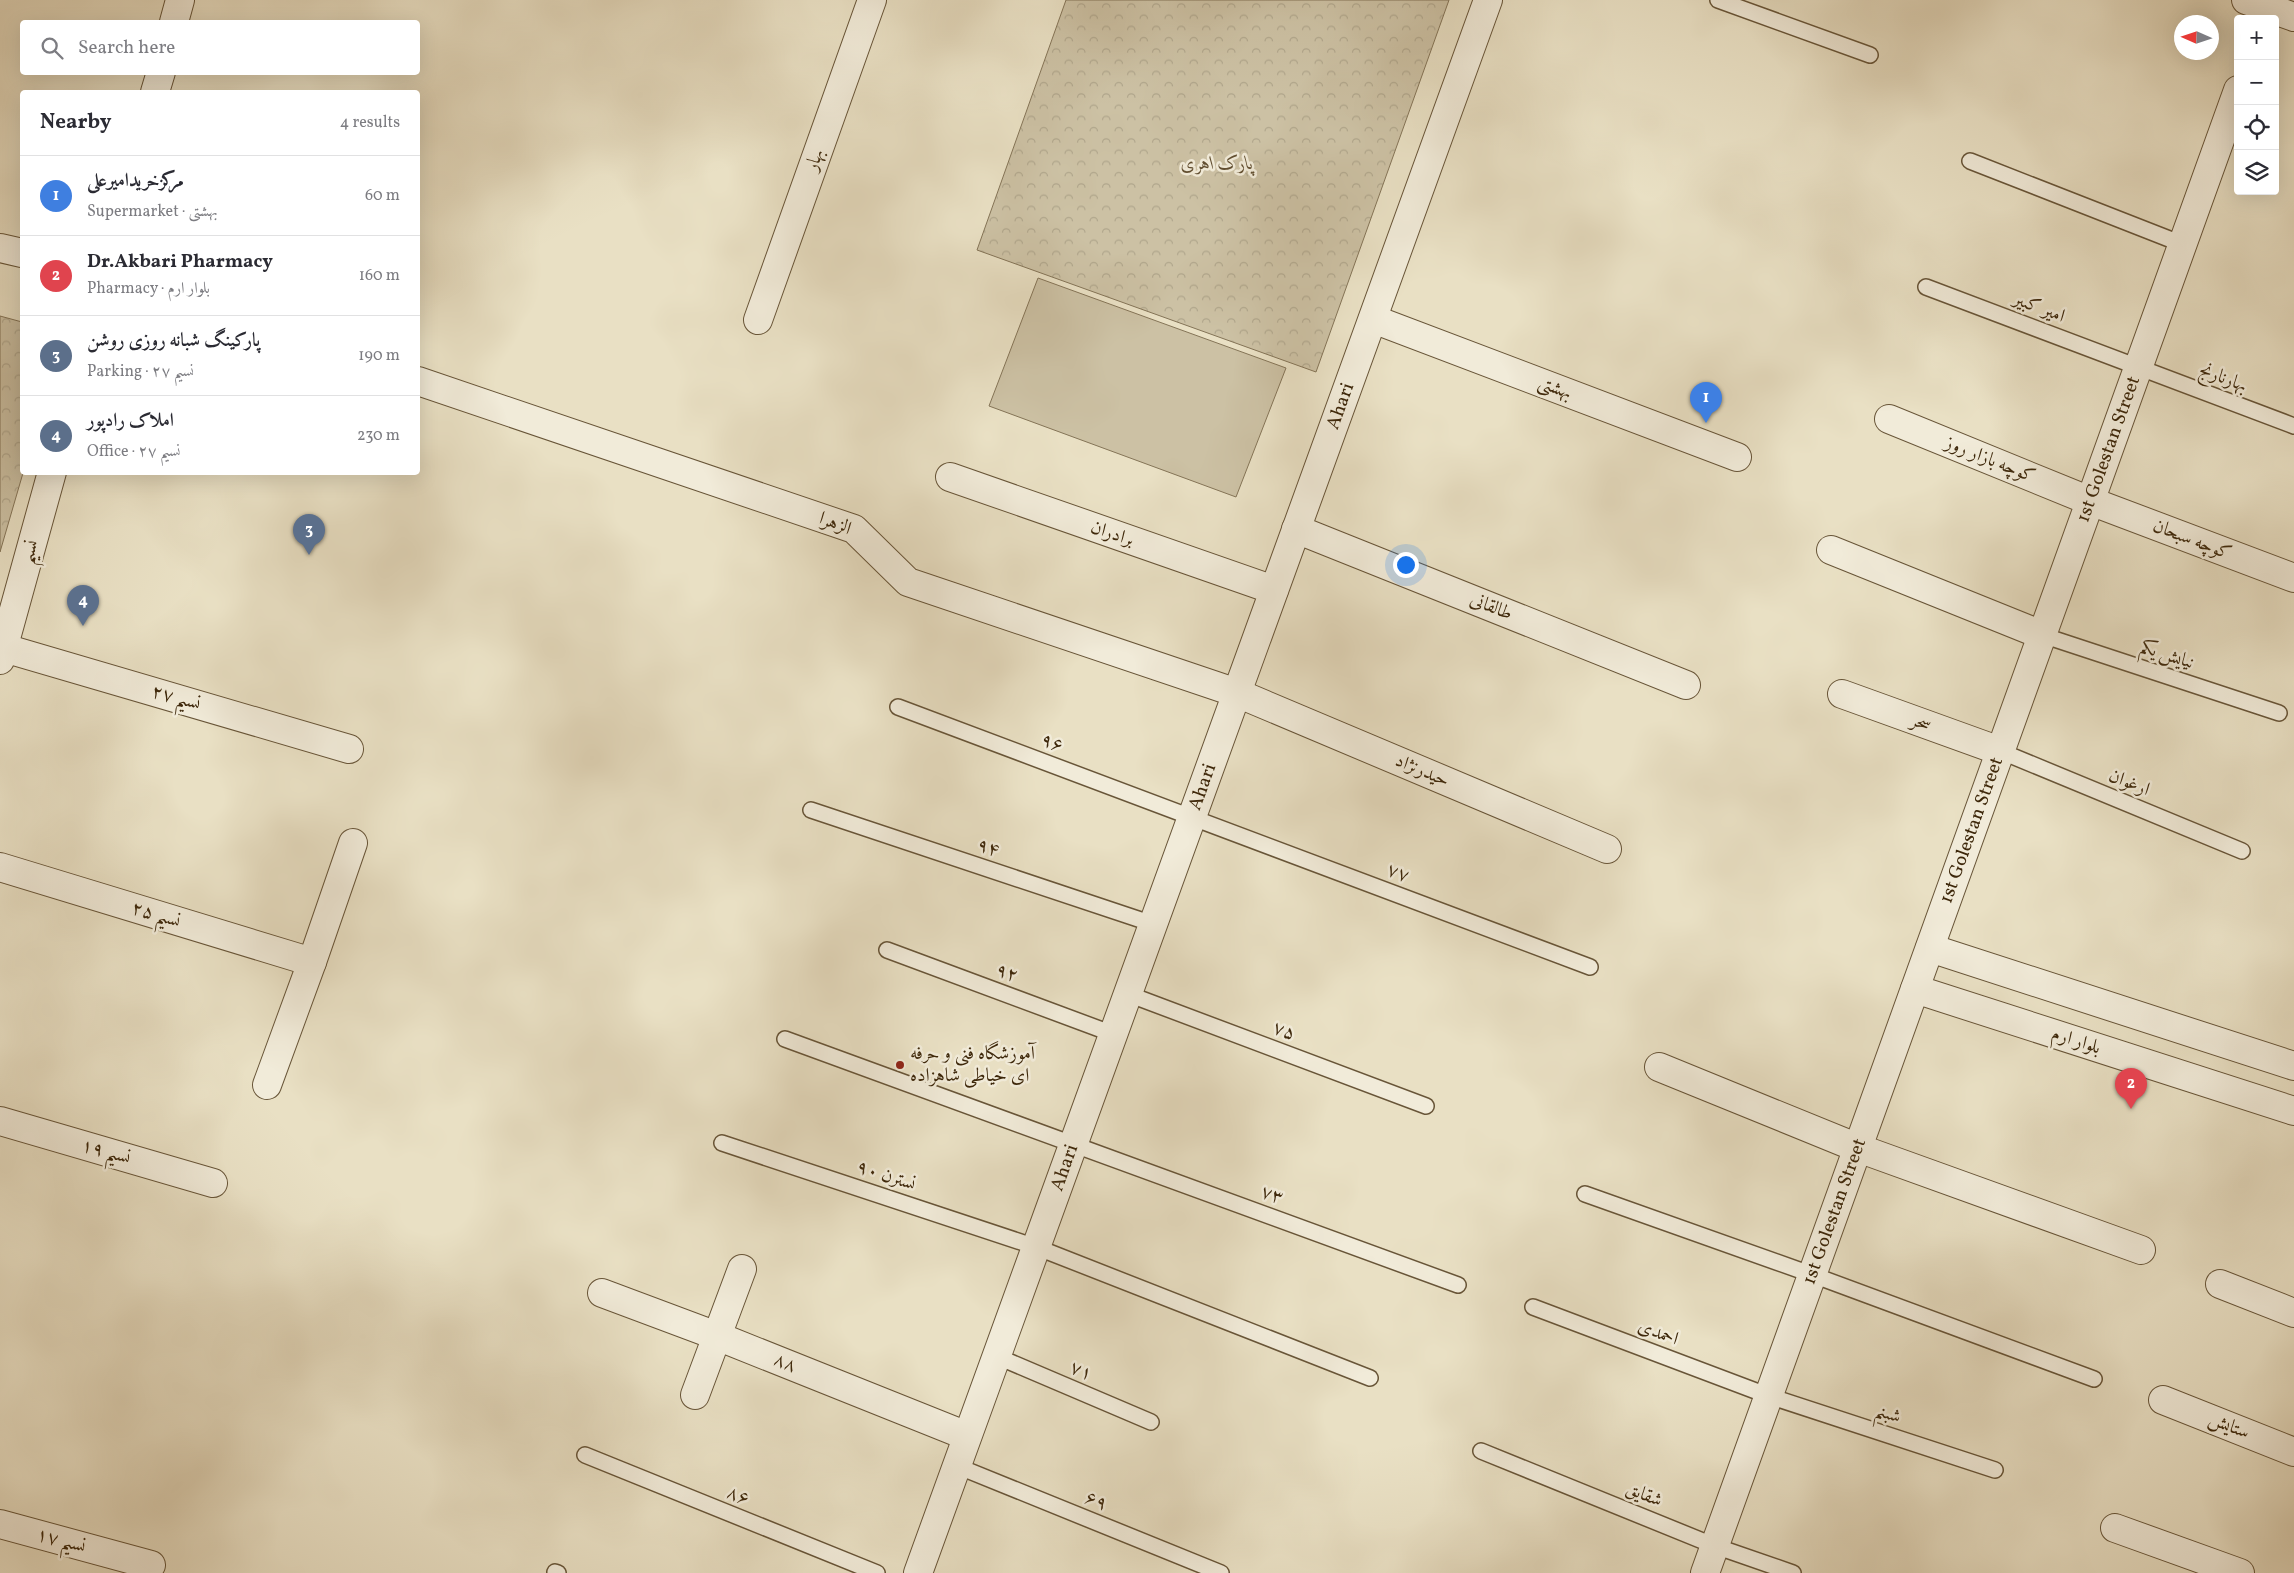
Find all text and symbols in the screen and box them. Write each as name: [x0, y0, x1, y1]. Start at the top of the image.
north arrow: [2174, 15, 2219, 60]
map controls: [2234, 15, 2279, 195]
button: +: [2234, 15, 2279, 60]
search box: [20, 20, 420, 75]
icon: search: [38, 34, 66, 62]
text: Search here: [78, 35, 175, 61]
button: −: [2234, 60, 2279, 105]
button: locate: [2234, 105, 2279, 150]
text: Nearby: [40, 108, 111, 137]
text: 4 results: [340, 112, 400, 134]
street label: بهار: [798, 145, 831, 177]
button: layers: [2234, 150, 2279, 195]
park label: پارک اهری: [1181, 151, 1255, 177]
text: مرکزخریدامیرعلی: [87, 168, 184, 194]
text: 1: [53, 185, 59, 207]
text: 60 m: [365, 185, 400, 207]
text: Supermarket · بهشتی: [87, 201, 218, 223]
text: Dr.Akbari Pharmacy: [87, 249, 273, 275]
text: 2: [52, 265, 60, 287]
text: 160 m: [359, 265, 400, 287]
text: Pharmacy · بلوار ارم: [87, 278, 210, 300]
street label: امیر کبیر: [2008, 286, 2069, 330]
text: پارکینگ شبانه روزی روشن: [87, 328, 260, 354]
text: 3: [52, 345, 60, 367]
text: 190 m: [358, 345, 400, 367]
street label: بهارنارنج: [2194, 357, 2251, 401]
text: Parking · نسیم ۲۷: [87, 361, 194, 383]
street label: بهشتی: [1534, 370, 1576, 406]
street label: 1st Golestan Street: [2071, 372, 2147, 526]
street label: Ahari: [1320, 379, 1361, 433]
pin: 1: [1690, 382, 1722, 423]
text: املاک رادپور: [87, 408, 174, 434]
text: 4: [51, 425, 61, 447]
text: 230 m: [357, 425, 400, 447]
street label: کوچه بازار روز: [1939, 429, 2039, 490]
text: Office · نسیم ۲۷: [87, 441, 180, 463]
street label: الزهرا: [815, 506, 855, 542]
street label: کوچه سبحان: [2149, 513, 2235, 567]
pin: 3: [293, 514, 325, 555]
street label: برادران: [1087, 514, 1138, 554]
street label: نسیم: [14, 537, 51, 568]
your location: [1393, 552, 1419, 578]
pin: 4: [67, 585, 99, 626]
street label: طالقانی: [1466, 587, 1516, 627]
street label: نیایش یکم: [2136, 634, 2198, 679]
street label: نسیم ۲۷: [147, 679, 204, 722]
street label: سحر: [1905, 707, 1935, 739]
street label: ۹۶: [1037, 727, 1067, 759]
street label: حیدرنژاد: [1391, 748, 1453, 794]
street label: 1st Golestan Street: [1934, 753, 2010, 907]
street label: Ahari: [1182, 760, 1223, 814]
street label: ارغوان: [2105, 763, 2153, 803]
street label: ۹۴: [973, 832, 1003, 864]
street label: ۷۷: [1383, 857, 1413, 889]
street label: نسیم ۲۵: [127, 895, 184, 940]
street label: ۹۲: [992, 957, 1022, 989]
street label: ۷۵: [1269, 1015, 1299, 1047]
street label: بلوار ارم: [2047, 1021, 2104, 1063]
place label: آموزشگاه فنی و حرفه ای خیاطی شاهزاده: [910, 1040, 1037, 1089]
marker: آموزشگاه فنی و حرفه ای خیاطی شاهزاده: [894, 1059, 906, 1071]
pin: 2: [2115, 1068, 2147, 1109]
street label: نسیم ۱۹: [77, 1133, 134, 1176]
street label: 1st Golestan Street: [1797, 1135, 1873, 1288]
street label: Ahari: [1044, 1141, 1085, 1195]
street label: نسترن ۹۰: [853, 1154, 919, 1198]
street label: ۷۳: [1257, 1179, 1287, 1211]
street label: احمدی: [1634, 1313, 1682, 1353]
street label: ۸۸: [770, 1347, 800, 1379]
street label: ۷۱: [1066, 1355, 1096, 1387]
street label: شبنم: [1870, 1398, 1904, 1435]
street label: ستایش: [2205, 1406, 2253, 1446]
street label: شقایق: [1622, 1476, 1666, 1514]
street label: ۸۶: [723, 1480, 753, 1512]
street label: ۶۹: [1081, 1485, 1111, 1517]
street label: نسیم ۱۷: [32, 1522, 89, 1565]

